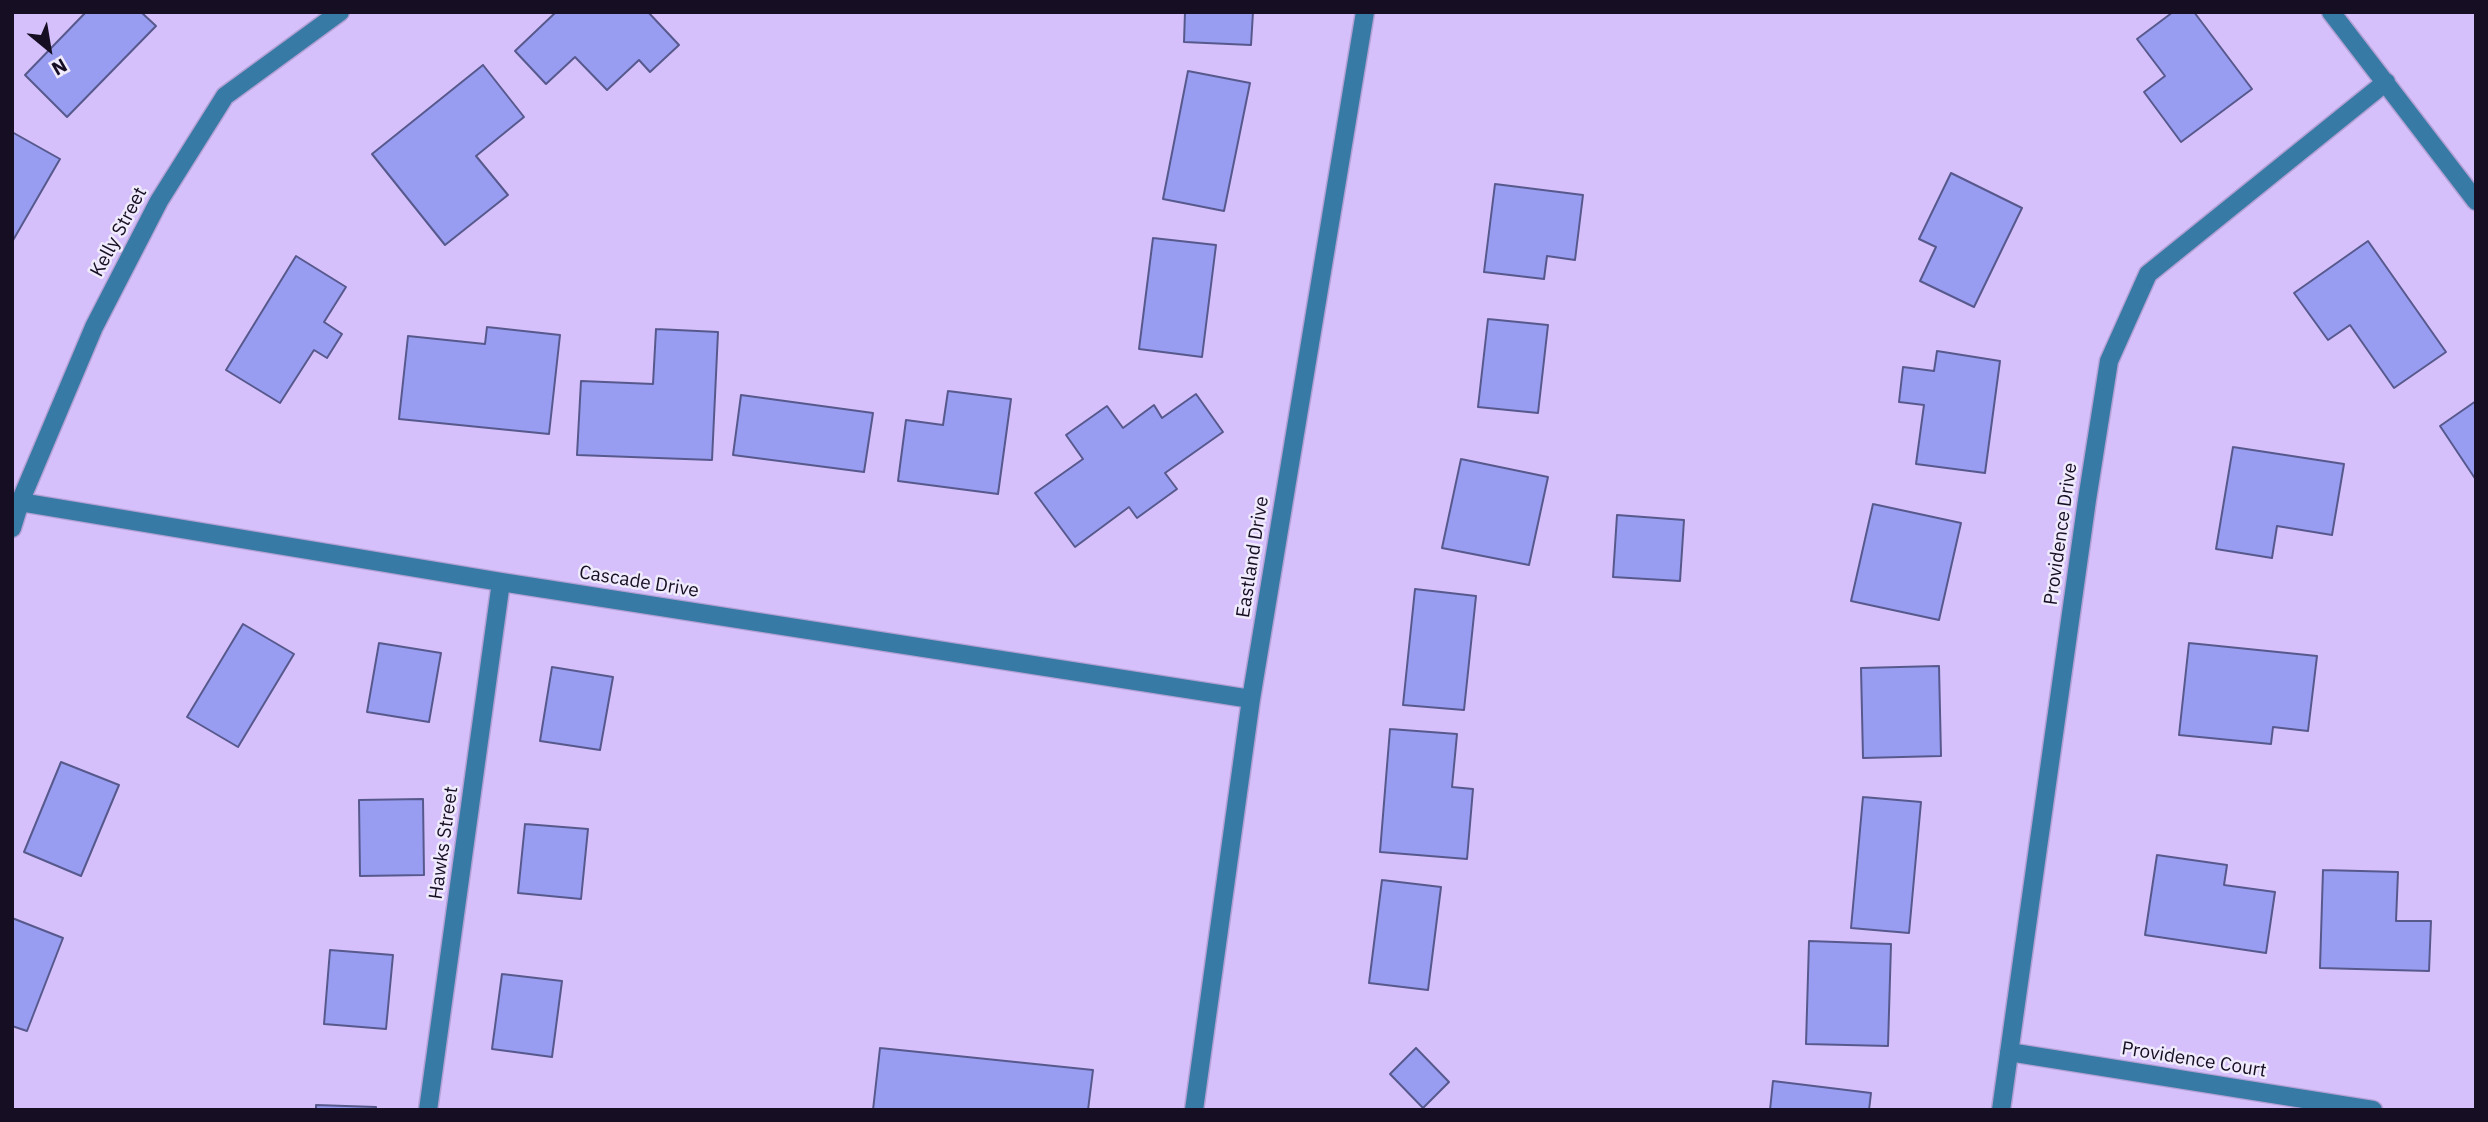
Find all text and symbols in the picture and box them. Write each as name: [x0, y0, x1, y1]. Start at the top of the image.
north arrow: [14, 14, 84, 84]
text: N: [48, 53, 71, 81]
street label: Kelly Street: [86, 183, 152, 281]
street label: Providence Drive: [2040, 461, 2082, 607]
street label: Eastland Drive: [1232, 495, 1274, 619]
street label: Cascade Drive: [577, 561, 701, 603]
street label: Hawks Street: [425, 785, 463, 901]
street label: Providence Court: [2120, 1037, 2268, 1083]

